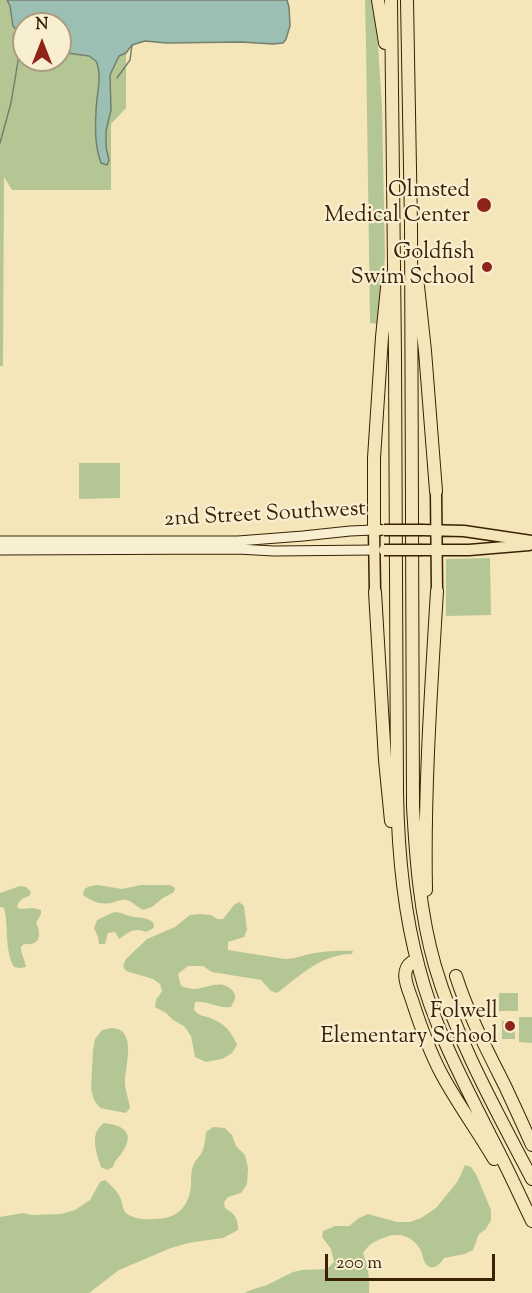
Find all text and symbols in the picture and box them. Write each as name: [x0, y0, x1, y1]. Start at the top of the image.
north arrow: [12, 12, 72, 72]
text: N: [36, 14, 48, 37]
place label: Olmsted Medical Center: [324, 179, 470, 230]
marker: Olmsted Medical Center: [475, 196, 493, 214]
place label: Goldfish Swim School: [351, 241, 475, 292]
marker: Goldfish Swim School: [480, 260, 494, 274]
street label: 2nd Street Southwest: [163, 498, 367, 534]
place label: Folwell Elementary School: [321, 1000, 498, 1052]
marker: Folwell Elementary School: [503, 1019, 517, 1033]
scale bar: [328, 1242, 498, 1280]
text: 200 m: [336, 1251, 382, 1277]

